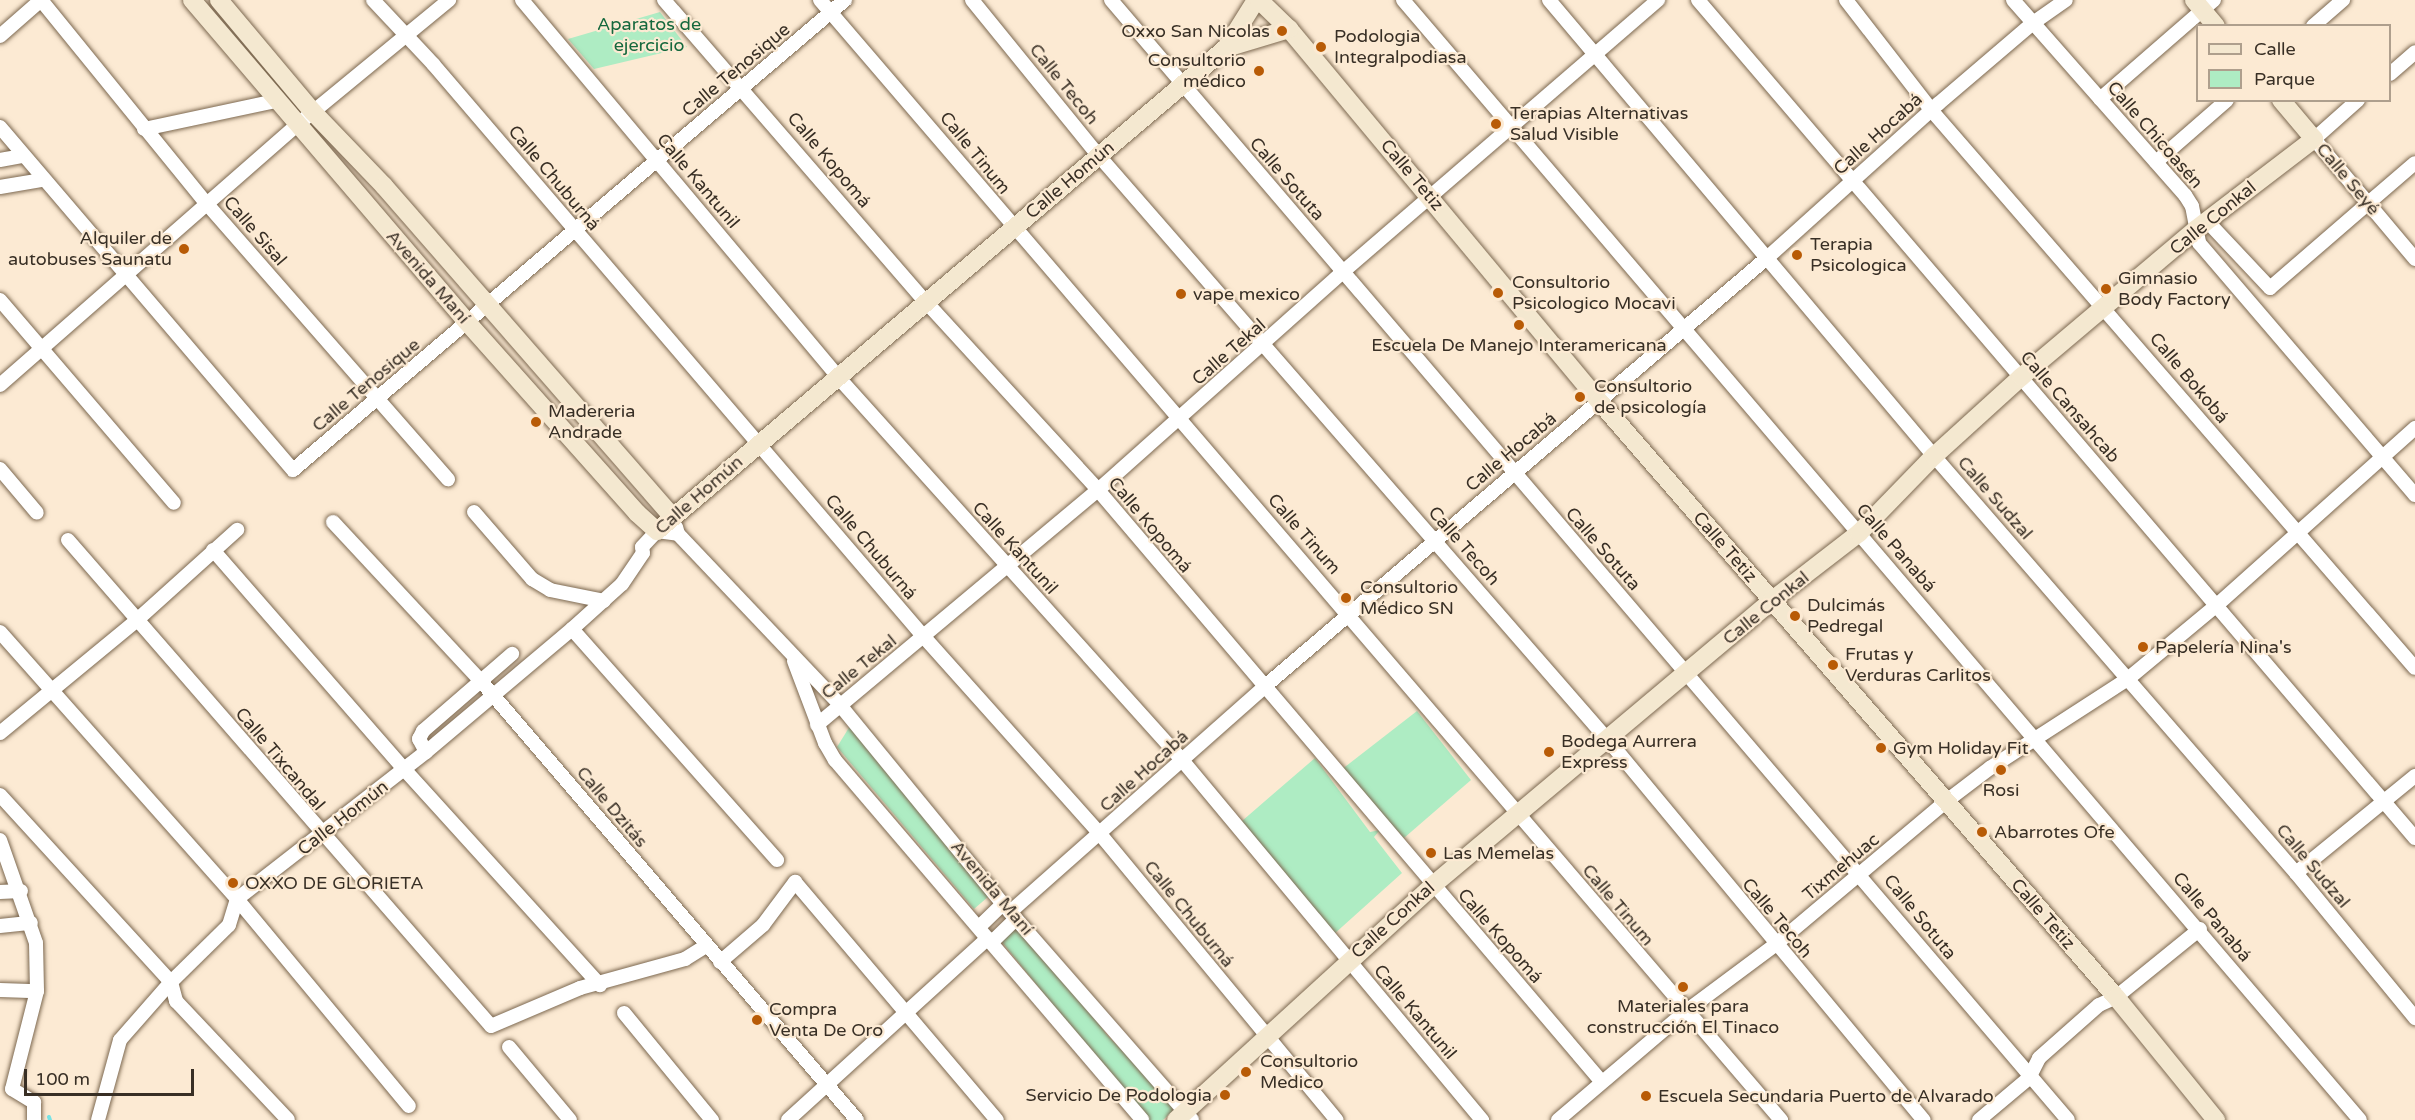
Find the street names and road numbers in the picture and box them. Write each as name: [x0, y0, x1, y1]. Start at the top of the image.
street label: Calle Tenosique: [678, 19, 794, 121]
street label: Calle Tecoh: [1025, 39, 1103, 129]
street label: Calle Chicoasén: [2103, 77, 2207, 193]
street label: Calle Hocabá: [1829, 89, 1927, 179]
street label: Calle Tinum: [935, 107, 1015, 199]
street label: Calle Kopomá: [783, 108, 875, 212]
street label: Calle Chuburná: [504, 121, 604, 235]
street label: Calle Kantunil: [652, 129, 744, 233]
street label: Calle Sotuta: [1245, 133, 1329, 225]
street label: Calle Tetiz: [1376, 135, 1448, 215]
street label: Calle Homún: [1021, 137, 1119, 223]
street label: Calle Seyé: [2312, 139, 2384, 219]
street label: Calle Conkal: [2165, 177, 2261, 259]
street label: Calle Sisal: [219, 192, 291, 270]
street label: Avenida Maní: [381, 226, 475, 328]
street label: Calle Tekal: [1188, 314, 1270, 390]
street label: Calle Bokobá: [2145, 328, 2233, 428]
street label: Calle Tenosique: [308, 334, 424, 436]
street label: Calle Cansahcab: [2016, 347, 2124, 467]
street label: Calle Hocabá: [1461, 408, 1561, 496]
street label: Calle Homún: [651, 451, 747, 539]
street label: Calle Sudzal: [1953, 452, 2037, 544]
street label: Calle Kopomá: [1104, 473, 1196, 577]
street label: Calle Tinum: [1263, 489, 1345, 579]
street label: Calle Chuburná: [821, 490, 921, 604]
street label: Calle Kantunil: [968, 497, 1062, 599]
street label: Calle Panabá: [1852, 499, 1940, 597]
street label: Calle Tecoh: [1424, 502, 1504, 590]
street label: Calle Sotuta: [1561, 503, 1645, 595]
street label: Calle Tetiz: [1688, 507, 1762, 587]
street label: Calle Conkal: [1718, 567, 1814, 649]
street label: Calle Tekal: [817, 630, 901, 704]
street label: Calle Tixcandal: [231, 703, 329, 815]
street label: Calle Hocabá: [1095, 726, 1193, 816]
street label: Calle Dzitás: [572, 762, 652, 852]
street label: Calle Homún: [293, 776, 393, 860]
street label: Calle Sudzal: [2272, 820, 2354, 912]
street label: Tixmehuac: [1798, 829, 1884, 905]
street label: Avenida Maní: [946, 836, 1038, 940]
street label: Calle Chuburná: [1139, 856, 1239, 972]
street label: Calle Tinum: [1578, 860, 1658, 950]
street label: Calle Panabá: [2168, 868, 2256, 966]
street label: Calle Sotuta: [1879, 870, 1961, 964]
street label: Calle Tecoh: [1737, 874, 1817, 962]
street label: Calle Tetiz: [2006, 874, 2080, 954]
street label: Calle Conkal: [1347, 877, 1439, 963]
street label: Calle Kopomá: [1453, 884, 1547, 988]
street label: Calle Kantunil: [1369, 960, 1461, 1064]

